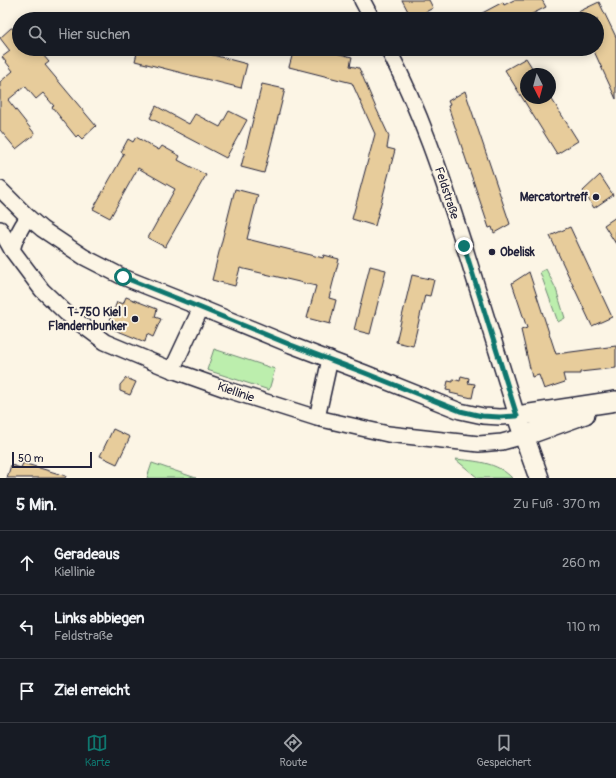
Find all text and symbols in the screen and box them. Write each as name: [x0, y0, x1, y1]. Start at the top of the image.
search box: [12, 12, 604, 56]
icon: search: [26, 23, 48, 45]
text: Hier suchen: [58, 25, 130, 44]
north arrow: [520, 68, 556, 104]
street label: Feldstraße: [431, 165, 462, 221]
place label: Mercatortreff: [520, 190, 588, 205]
marker: Mercatortreff: [591, 192, 601, 202]
route end: [455, 237, 473, 255]
place label: Obelisk: [500, 245, 536, 260]
marker: Obelisk: [487, 247, 497, 257]
route start: [114, 268, 132, 286]
place label: T-750 Kiel I Flandernbunker: [48, 305, 128, 334]
marker: T-750 Kiel I Flandernbunker: [130, 314, 140, 324]
street label: Kiellinie: [215, 379, 256, 406]
scale bar: [12, 450, 92, 469]
text: 50 m: [18, 452, 44, 465]
text: 5 Min.: [16, 494, 57, 515]
text: Zu Fuß · 370 m: [513, 496, 600, 512]
text: Geradeaus: [54, 545, 120, 564]
icon: ahead: [16, 552, 38, 574]
text: 260 m: [562, 555, 600, 571]
text: Kiellinie: [54, 564, 95, 580]
text: Links abbiegen: [54, 609, 145, 628]
icon: left: [16, 616, 38, 638]
text: 110 m: [567, 619, 600, 635]
text: Feldstraße: [54, 628, 113, 644]
icon: arrive: [16, 680, 38, 702]
text: Ziel erreicht: [54, 681, 130, 700]
tab: Karte: [85, 732, 110, 769]
tab: Route: [280, 732, 307, 769]
tab: Gespeichert: [477, 732, 531, 769]

